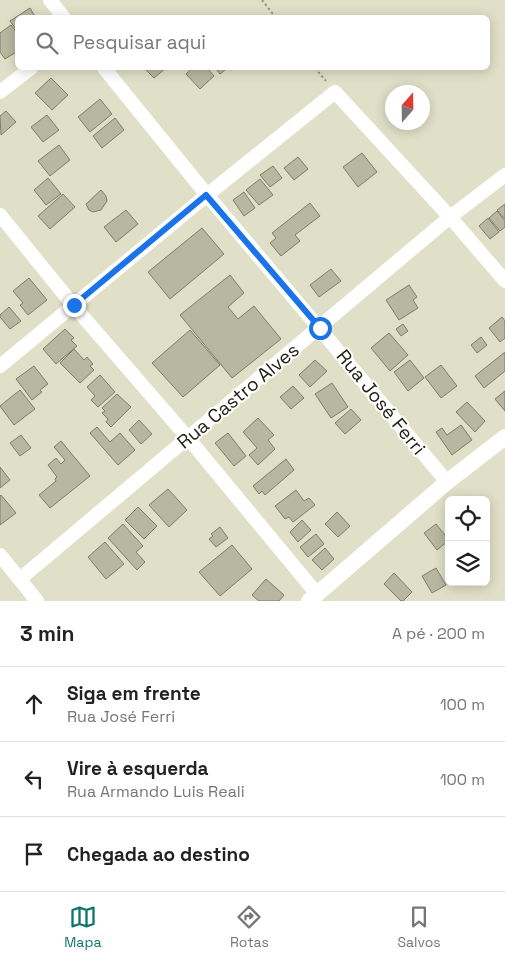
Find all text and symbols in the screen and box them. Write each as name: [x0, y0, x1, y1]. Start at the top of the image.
search box: [15, 15, 490, 70]
icon: search: [33, 29, 61, 57]
text: Pesquisar aqui: [73, 30, 206, 55]
north arrow: [385, 85, 430, 130]
route end: [63, 294, 86, 317]
route start: [309, 317, 332, 340]
street label: Rua Castro Alves: [172, 338, 304, 454]
street label: Rua José Ferri: [331, 344, 431, 460]
map controls: [445, 496, 490, 586]
button: locate: [445, 496, 490, 541]
button: layers: [445, 541, 490, 586]
text: 3 min: [20, 620, 75, 647]
text: A pé · 200 m: [392, 623, 485, 644]
text: Siga em frente: [67, 681, 201, 706]
icon: ahead: [20, 690, 48, 718]
text: 100 m: [440, 694, 485, 715]
text: Rua José Ferri: [67, 706, 175, 727]
text: Vire à esquerda: [67, 756, 209, 781]
icon: left: [20, 765, 48, 793]
text: 100 m: [440, 769, 485, 790]
text: Rua Armando Luis Reali: [67, 781, 245, 802]
icon: arrive: [20, 840, 48, 868]
text: Chegada ao destino: [67, 842, 250, 867]
tab: Mapa: [64, 903, 101, 951]
tab: Rotas: [230, 903, 269, 951]
tab: Salvos: [397, 903, 441, 951]

